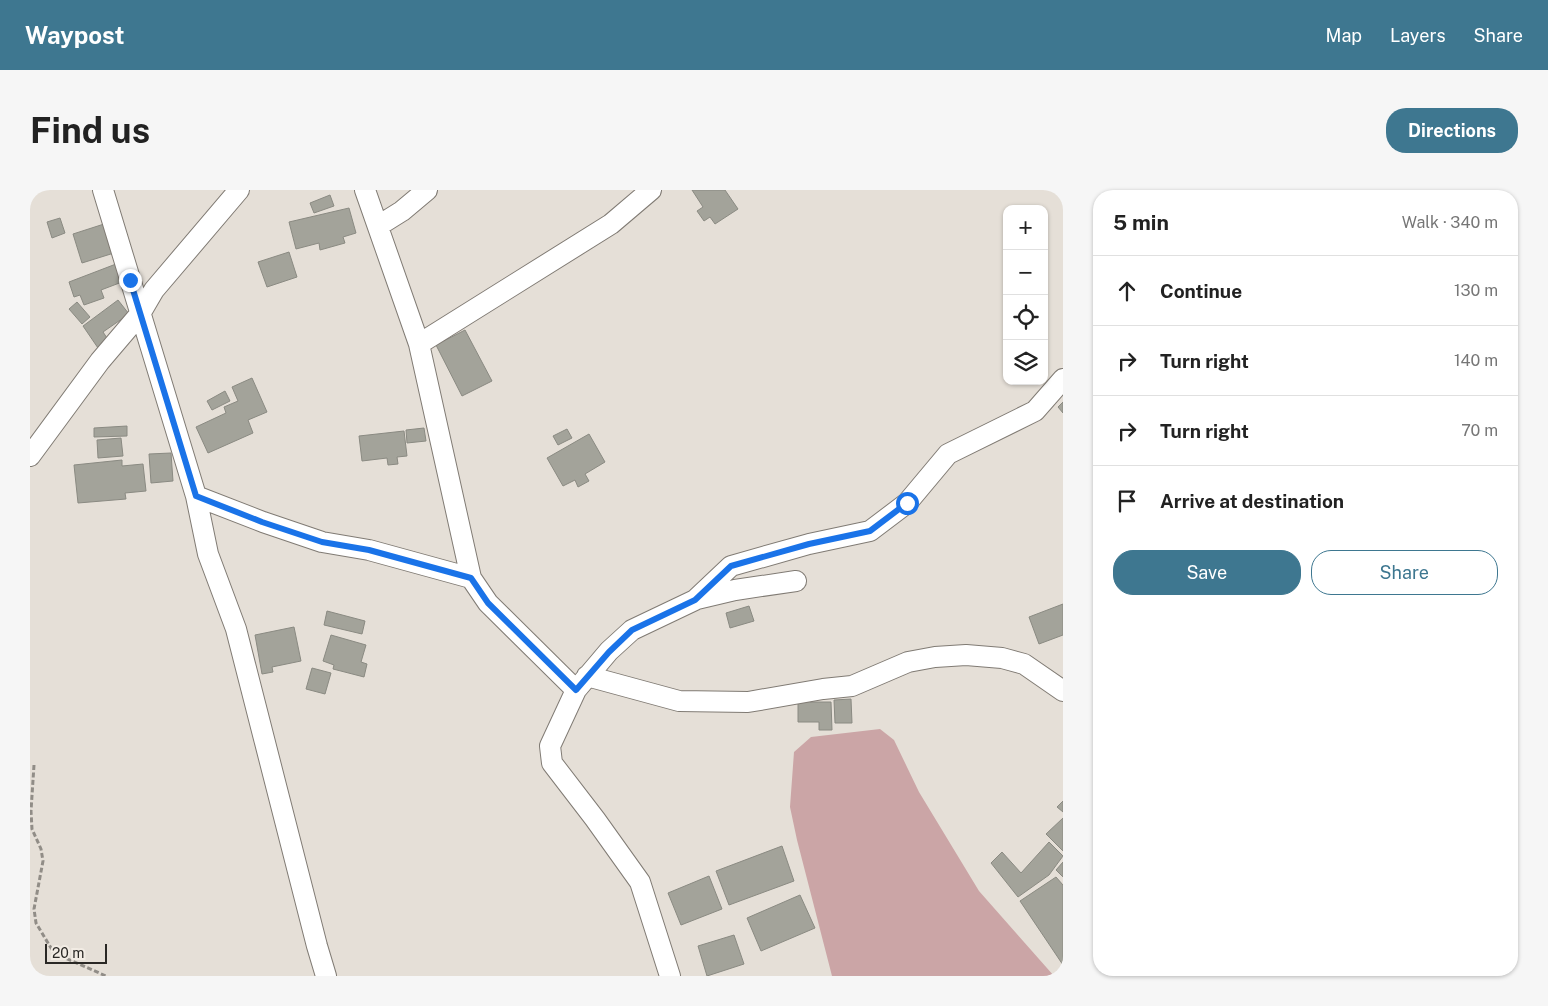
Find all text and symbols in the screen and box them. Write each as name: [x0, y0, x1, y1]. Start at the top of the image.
text: Waypost: [25, 21, 125, 49]
text: Map: [1326, 25, 1362, 46]
text: Layers: [1390, 25, 1446, 46]
text: Share: [1474, 25, 1523, 46]
button: Directions: [1386, 108, 1518, 153]
text: Find us: [30, 110, 150, 151]
map controls: [1003, 205, 1048, 385]
button: +: [1003, 205, 1048, 250]
text: 5 min: [1113, 210, 1169, 235]
text: Walk · 340 m: [1402, 213, 1498, 232]
button: −: [1003, 250, 1048, 295]
route end: [119, 269, 142, 292]
icon: ahead: [1113, 277, 1141, 305]
text: Continue: [1160, 280, 1242, 302]
text: 130 m: [1454, 281, 1498, 300]
button: locate: [1003, 295, 1048, 340]
button: layers: [1003, 340, 1048, 385]
icon: right: [1113, 347, 1141, 375]
text: Turn right: [1160, 350, 1249, 372]
text: 140 m: [1454, 351, 1498, 370]
icon: right: [1113, 417, 1141, 445]
text: Turn right: [1160, 420, 1249, 442]
text: 70 m: [1461, 421, 1498, 440]
icon: arrive: [1113, 487, 1141, 515]
text: Arrive at destination: [1160, 490, 1344, 512]
route start: [896, 492, 919, 515]
button: Save: [1113, 550, 1301, 595]
button: Share: [1311, 550, 1498, 595]
scale bar: [45, 941, 108, 964]
text: 20 m: [52, 945, 84, 961]

